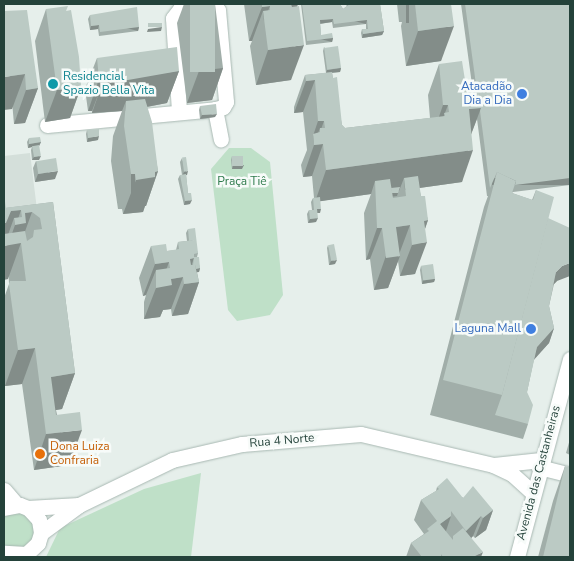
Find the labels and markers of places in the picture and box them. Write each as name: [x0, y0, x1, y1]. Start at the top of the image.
place label: Residencial Spazio Bella Vita: [63, 70, 154, 98]
marker: Residencial Spazio Bella Vita: [47, 78, 59, 90]
place label: Atacadão Dia a Dia: [461, 80, 512, 108]
marker: Atacadão Dia a Dia: [516, 88, 528, 100]
place label: Laguna Mall: [454, 322, 521, 336]
marker: Laguna Mall: [525, 323, 537, 335]
place label: Dona Luiza Confraria: [50, 440, 110, 468]
marker: Dona Luiza Confraria: [34, 448, 46, 460]

